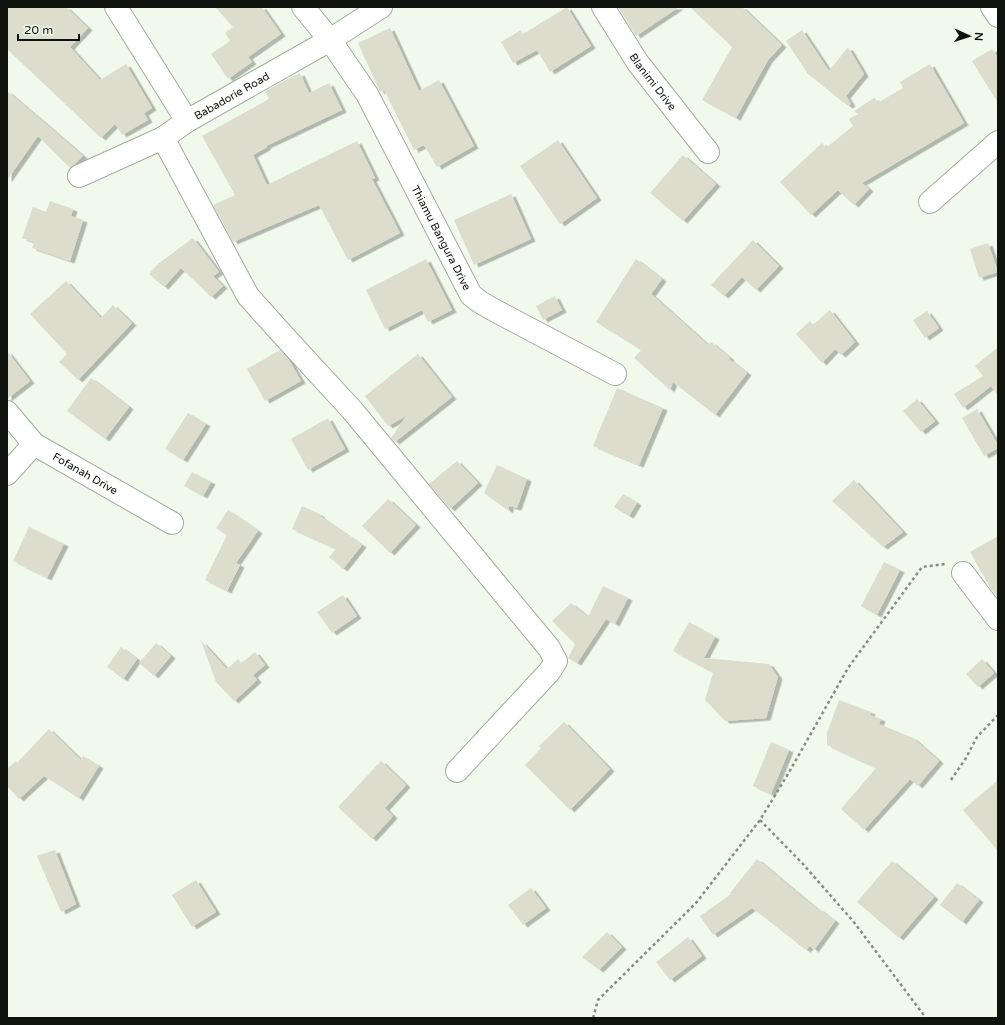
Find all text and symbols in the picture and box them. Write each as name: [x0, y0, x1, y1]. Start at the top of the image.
scale bar: [18, 16, 79, 42]
north arrow: [949, 16, 989, 56]
text: 20 m: [24, 23, 53, 37]
text: N: [972, 32, 985, 41]
street label: Blanimi Drive: [627, 51, 679, 113]
street label: Babadorie Road: [192, 69, 272, 122]
street label: Thiamu Bangura Drive: [409, 183, 474, 293]
street label: Fofanah Drive: [51, 450, 120, 497]

